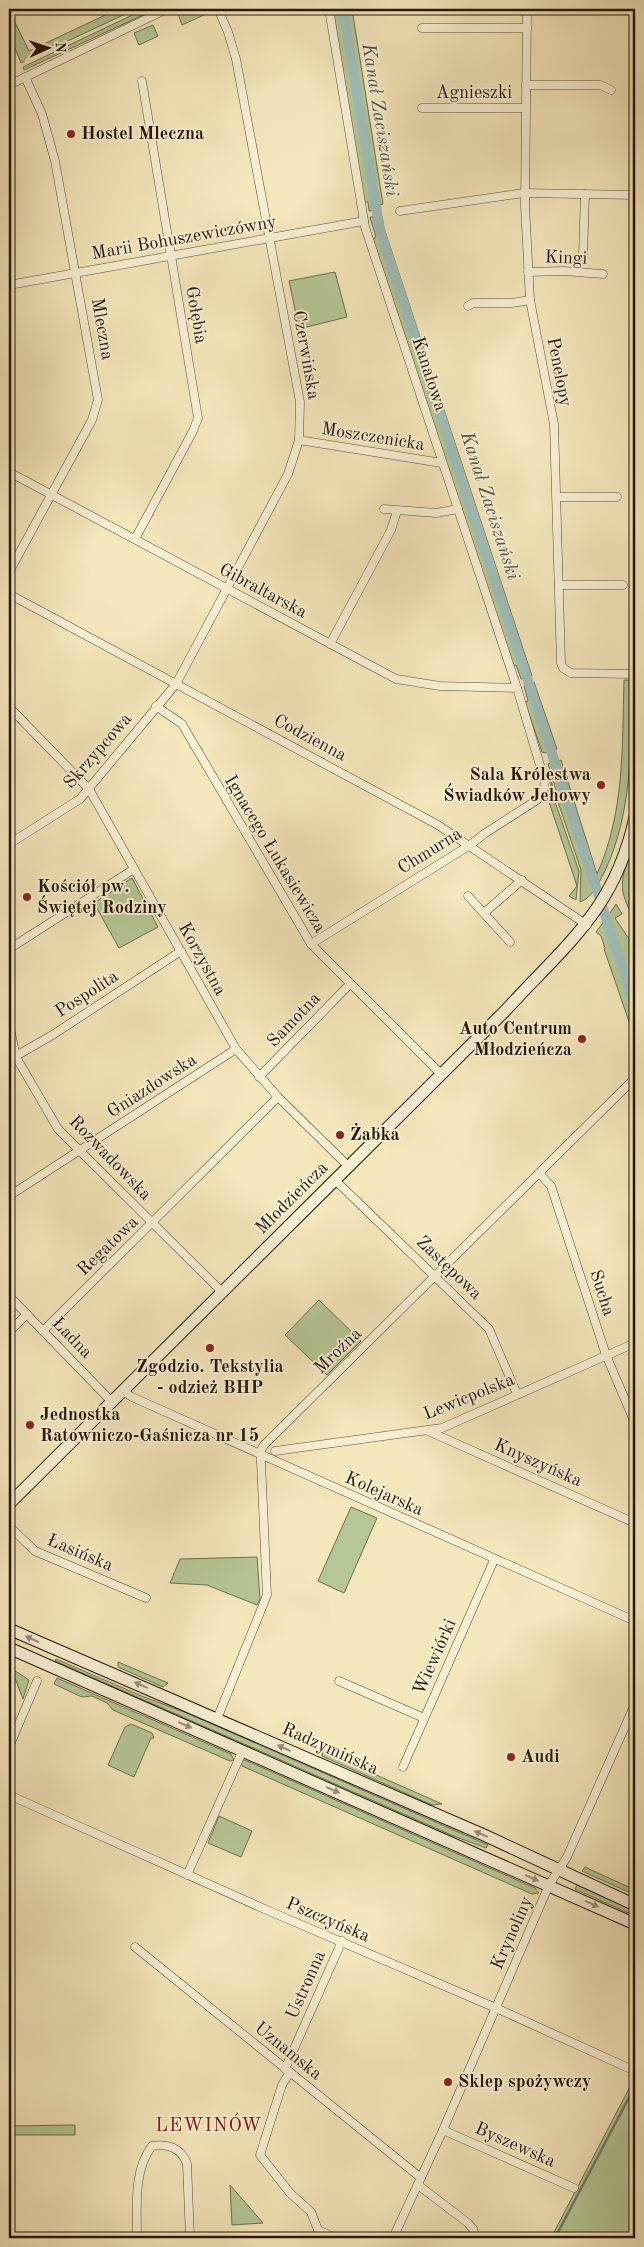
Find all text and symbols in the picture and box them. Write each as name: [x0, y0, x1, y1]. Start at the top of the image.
north arrow: [22, 22, 72, 72]
water label: Kanał Zaciszański: [357, 41, 401, 199]
text: N: [53, 42, 67, 53]
street label: Agnieszki: [436, 84, 512, 102]
place label: Hostel Mleczna: [81, 125, 204, 143]
marker: Hostel Mleczna: [65, 128, 77, 140]
street label: Marii Bohuszewiczówny: [90, 213, 278, 263]
street label: Kingi: [544, 248, 588, 268]
street label: Gołębia: [182, 285, 210, 345]
street label: Mleczna: [88, 297, 116, 361]
street label: Czerwińska: [289, 309, 323, 401]
street label: Kanałowa: [409, 335, 449, 413]
street label: Penelopy: [543, 336, 575, 409]
street label: Moszczenicka: [320, 420, 426, 454]
water label: Kanał Zaciszański: [456, 428, 522, 583]
street label: Gibraltarska: [216, 560, 310, 622]
street label: Skrzypcowa: [61, 710, 136, 792]
street label: Codzienna: [271, 711, 350, 765]
place label: Sala Królestwa Świadków Jehowy: [443, 766, 591, 805]
street label: Ignacego Łukasiewicza: [221, 772, 329, 936]
marker: Sala Królestwa Świadków Jehowy: [595, 779, 607, 791]
street label: Chmurna: [395, 824, 465, 878]
place label: Kościół pw. Świętej Rodziny: [37, 878, 167, 917]
marker: Kościół pw. Świętej Rodziny: [21, 891, 33, 903]
street label: Korzystna: [175, 920, 229, 998]
street label: Pospolita: [52, 967, 122, 1021]
street label: Samotna: [264, 989, 324, 1051]
place label: Auto Centrum Młodzieńcza: [459, 1020, 572, 1059]
marker: Auto Centrum Młodzieńcza: [576, 1033, 588, 1045]
street label: Gniazdowska: [104, 1051, 200, 1121]
street label: Rozwadowska: [65, 1112, 155, 1204]
place label: Żabka: [350, 1123, 400, 1144]
marker: Żabka: [334, 1129, 346, 1141]
street label: Młodzieńcza: [252, 1158, 332, 1238]
street label: Regatowa: [74, 1213, 142, 1279]
street label: Zastępowa: [413, 1233, 485, 1303]
street label: Sucha: [586, 1268, 618, 1318]
street label: Ładna: [48, 1314, 96, 1362]
street label: Mroźna: [311, 1324, 365, 1378]
marker: Zgodzio. Tekstylia - odzież BHP: [204, 1342, 216, 1354]
place label: Zgodzio. Tekstylia - odzież BHP: [136, 1358, 284, 1397]
street label: Lewicpolska: [421, 1371, 517, 1423]
place label: Jednostka Ratowniczo-Gaśnicza nr 15: [40, 1406, 259, 1445]
marker: Jednostka Ratowniczo-Gaśnicza nr 15: [24, 1419, 36, 1431]
street label: Knyszyńska: [491, 1436, 585, 1490]
street label: Kolejarska: [342, 1469, 426, 1519]
street label: Łasińska: [44, 1531, 116, 1575]
street label: Wiewiórki: [410, 1616, 460, 1698]
one-way arrow: [25, 1634, 39, 1642]
one-way arrow: [134, 1681, 148, 1689]
street label: Radzymińska: [279, 1720, 381, 1778]
one-way arrow: [178, 1721, 192, 1729]
one-way arrow: [277, 1744, 291, 1752]
place label: Audi: [521, 1748, 559, 1766]
marker: Audi: [505, 1751, 517, 1763]
one-way arrow: [326, 1787, 340, 1795]
one-way arrow: [474, 1830, 488, 1838]
one-way arrow: [525, 1874, 539, 1882]
street label: Krynoliny: [488, 1893, 536, 1972]
street label: Pszczyńska: [283, 1894, 373, 1946]
one-way arrow: [585, 1901, 599, 1909]
street label: Ustronna: [283, 1948, 329, 2022]
street label: Uznamska: [251, 2019, 325, 2084]
place label: Sklep spożywczy: [458, 2073, 592, 2091]
marker: Sklep spożywczy: [442, 2076, 454, 2088]
district label: LEWINÓW: [155, 2112, 263, 2136]
street label: Byszewska: [472, 2119, 558, 2171]

